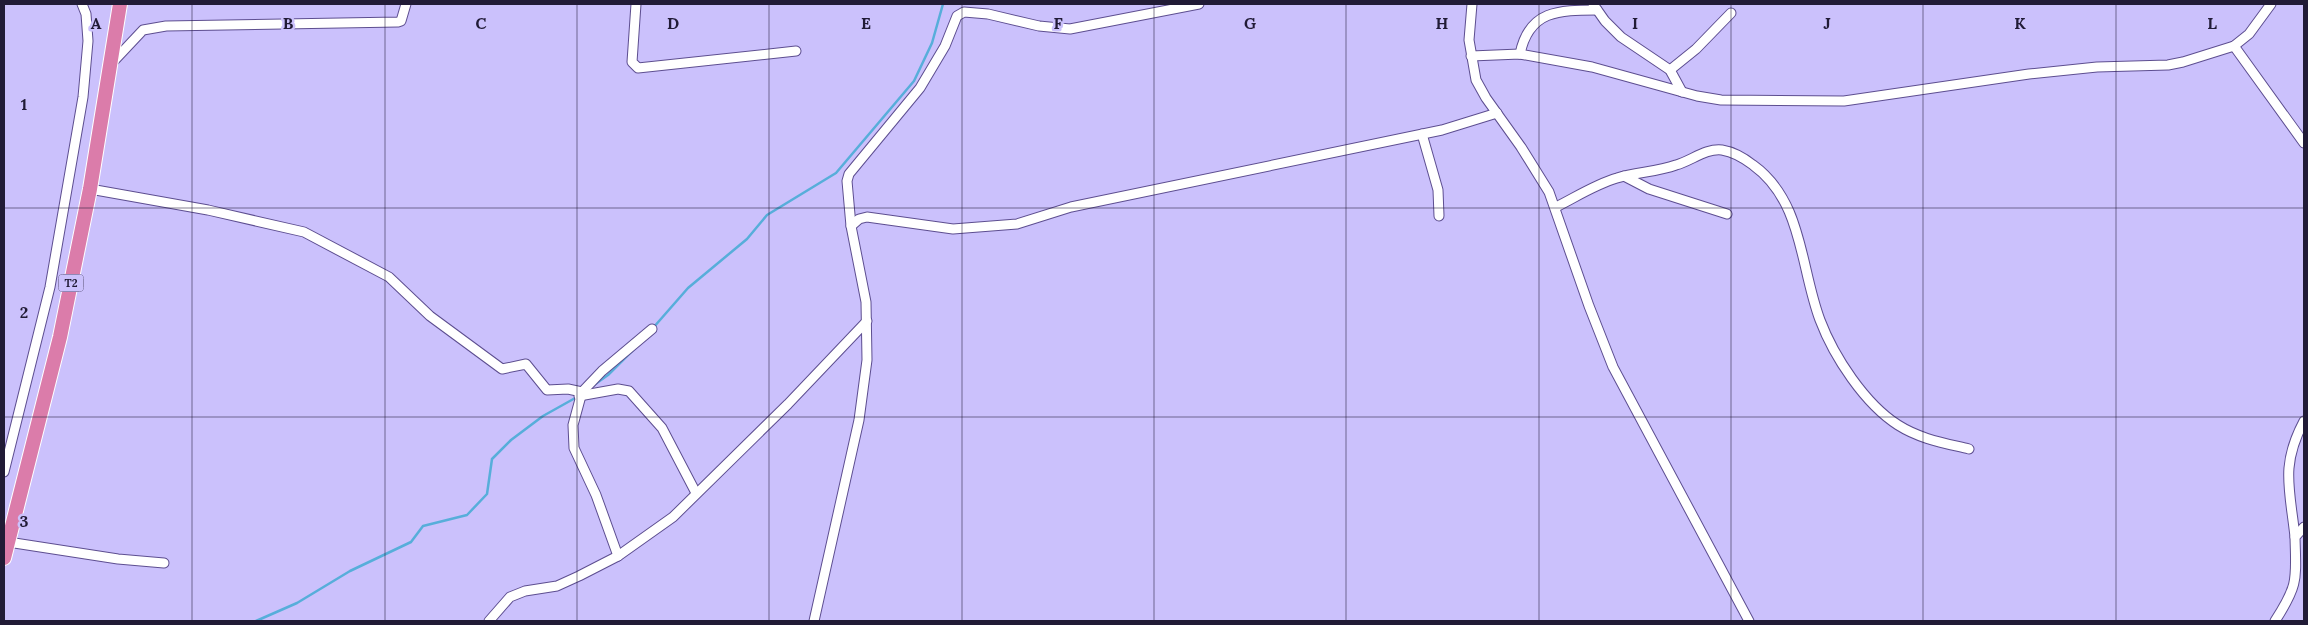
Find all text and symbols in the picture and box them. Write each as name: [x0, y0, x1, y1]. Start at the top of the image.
text: A: [91, 13, 102, 33]
text: B: [283, 13, 294, 33]
text: C: [475, 13, 487, 33]
text: D: [667, 13, 679, 33]
text: E: [861, 13, 871, 33]
text: F: [1053, 13, 1063, 33]
text: G: [1244, 13, 1256, 33]
text: H: [1436, 13, 1449, 33]
text: I: [1632, 13, 1638, 33]
text: J: [1823, 13, 1831, 33]
text: K: [2014, 13, 2026, 33]
text: L: [2207, 13, 2217, 33]
text: 1: [21, 94, 27, 114]
road number: T2: [58, 274, 84, 292]
text: 2: [20, 302, 28, 322]
text: 3: [20, 511, 29, 531]

